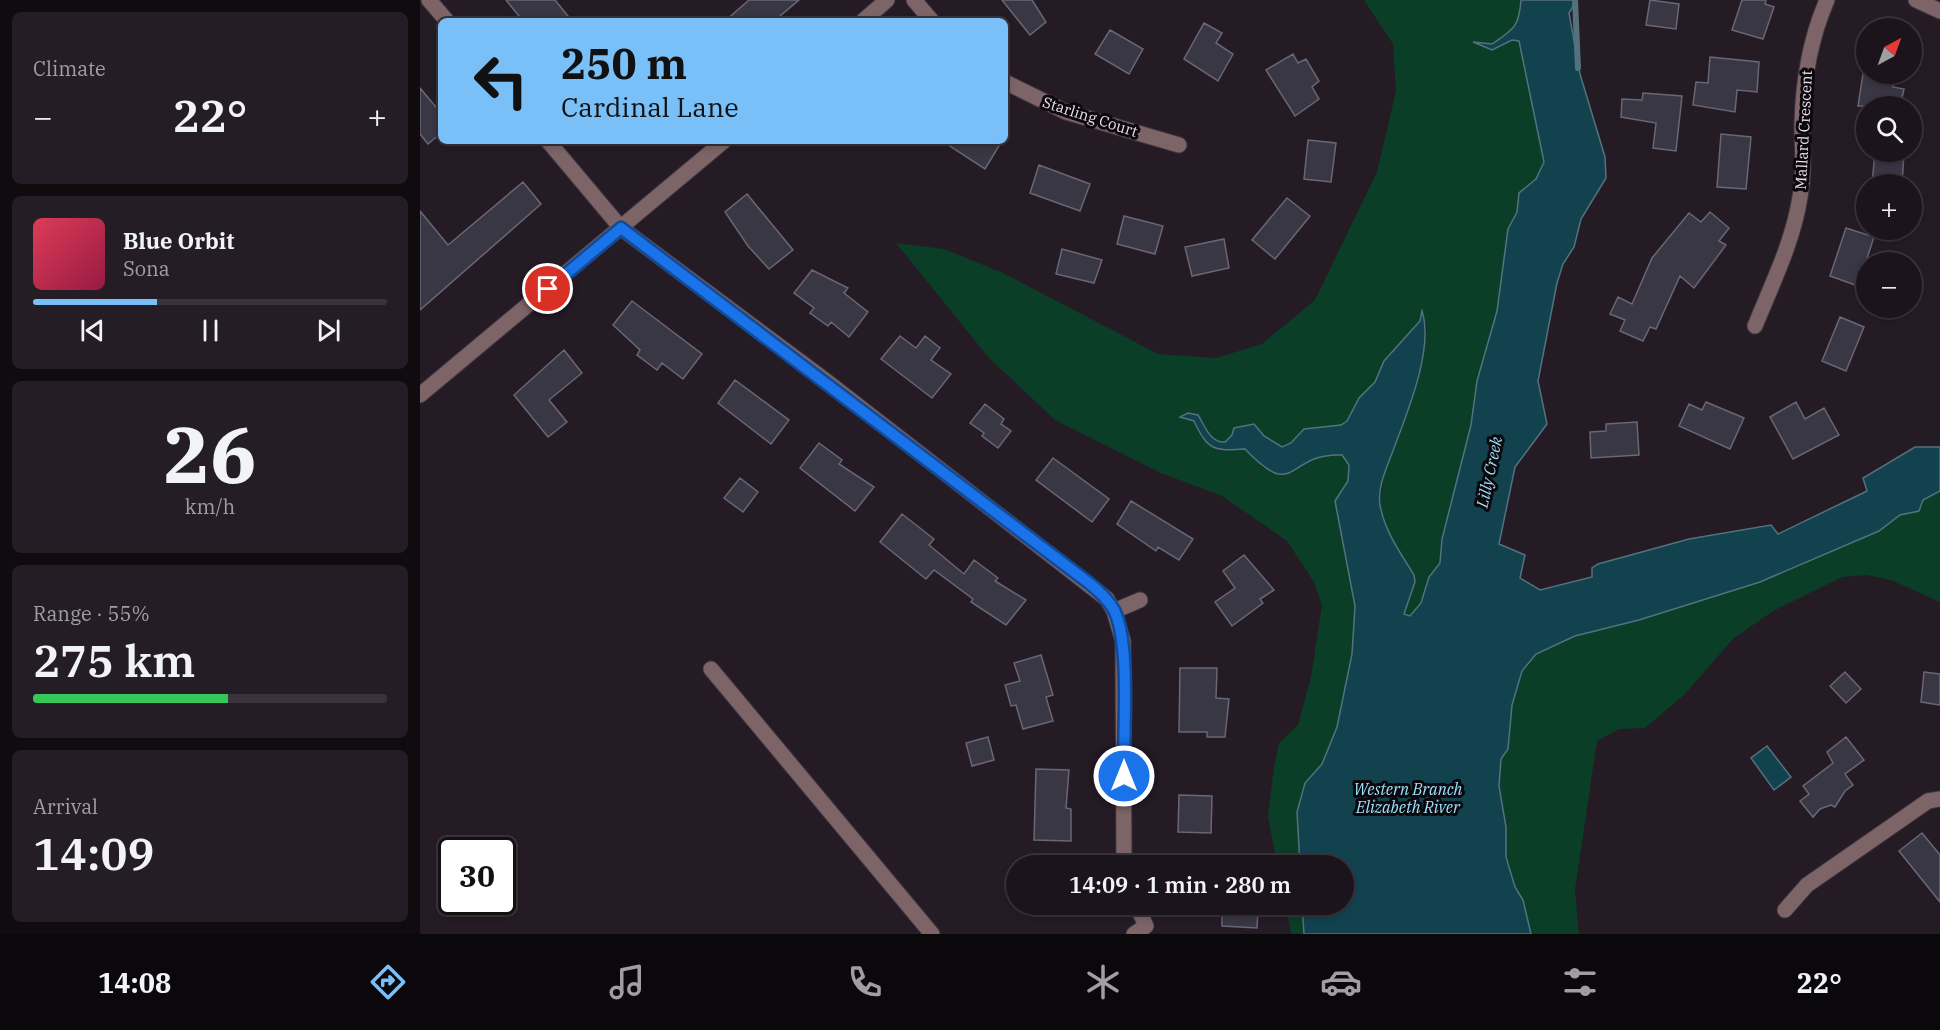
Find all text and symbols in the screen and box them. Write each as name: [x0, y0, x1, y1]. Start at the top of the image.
north arrow: [1856, 18, 1922, 84]
map controls: [1856, 18, 1922, 318]
text: 250 m: [561, 36, 687, 91]
icon: left: [462, 42, 540, 120]
text: Climate: [33, 55, 106, 82]
street label: Mallard Crescent: [1791, 70, 1816, 190]
text: 22°: [172, 86, 248, 144]
text: Cardinal Lane: [561, 89, 739, 124]
street label: Starling Court: [1040, 92, 1140, 141]
text: −: [33, 95, 53, 138]
text: +: [367, 95, 387, 138]
button: search: [1856, 96, 1922, 162]
button: +: [1856, 174, 1922, 240]
text: Blue Orbit: [123, 226, 234, 255]
button: −: [1856, 252, 1922, 318]
text: Sona: [123, 255, 170, 282]
pin: [522, 263, 573, 314]
icon: arrive: [531, 272, 564, 305]
icon: previous: [76, 314, 109, 347]
icon: pause: [194, 314, 227, 347]
icon: next: [312, 314, 345, 347]
text: 26: [163, 403, 257, 504]
water label: Lilly Creek: [1472, 434, 1506, 510]
text: km/h: [185, 493, 235, 520]
text: Range · 55%: [33, 600, 150, 627]
text: 275 km: [33, 631, 195, 689]
position arrow: [1092, 744, 1156, 808]
water label: Western Branch Elizabeth River: [1354, 779, 1463, 817]
text: Arrival: [33, 793, 98, 820]
text: 14:09: [33, 824, 154, 882]
speed limit sign: 30: [438, 837, 516, 915]
text: 14:09 · 1 min · 280 m: [1069, 870, 1291, 899]
icon: directions: [367, 961, 409, 1003]
icon: music: [606, 961, 648, 1003]
icon: phone: [844, 961, 886, 1003]
icon: climate: [1082, 961, 1124, 1003]
icon: car: [1320, 961, 1362, 1003]
icon: filters: [1559, 961, 1601, 1003]
text: 14:08: [98, 965, 171, 1000]
text: 22°: [1797, 965, 1842, 1000]

